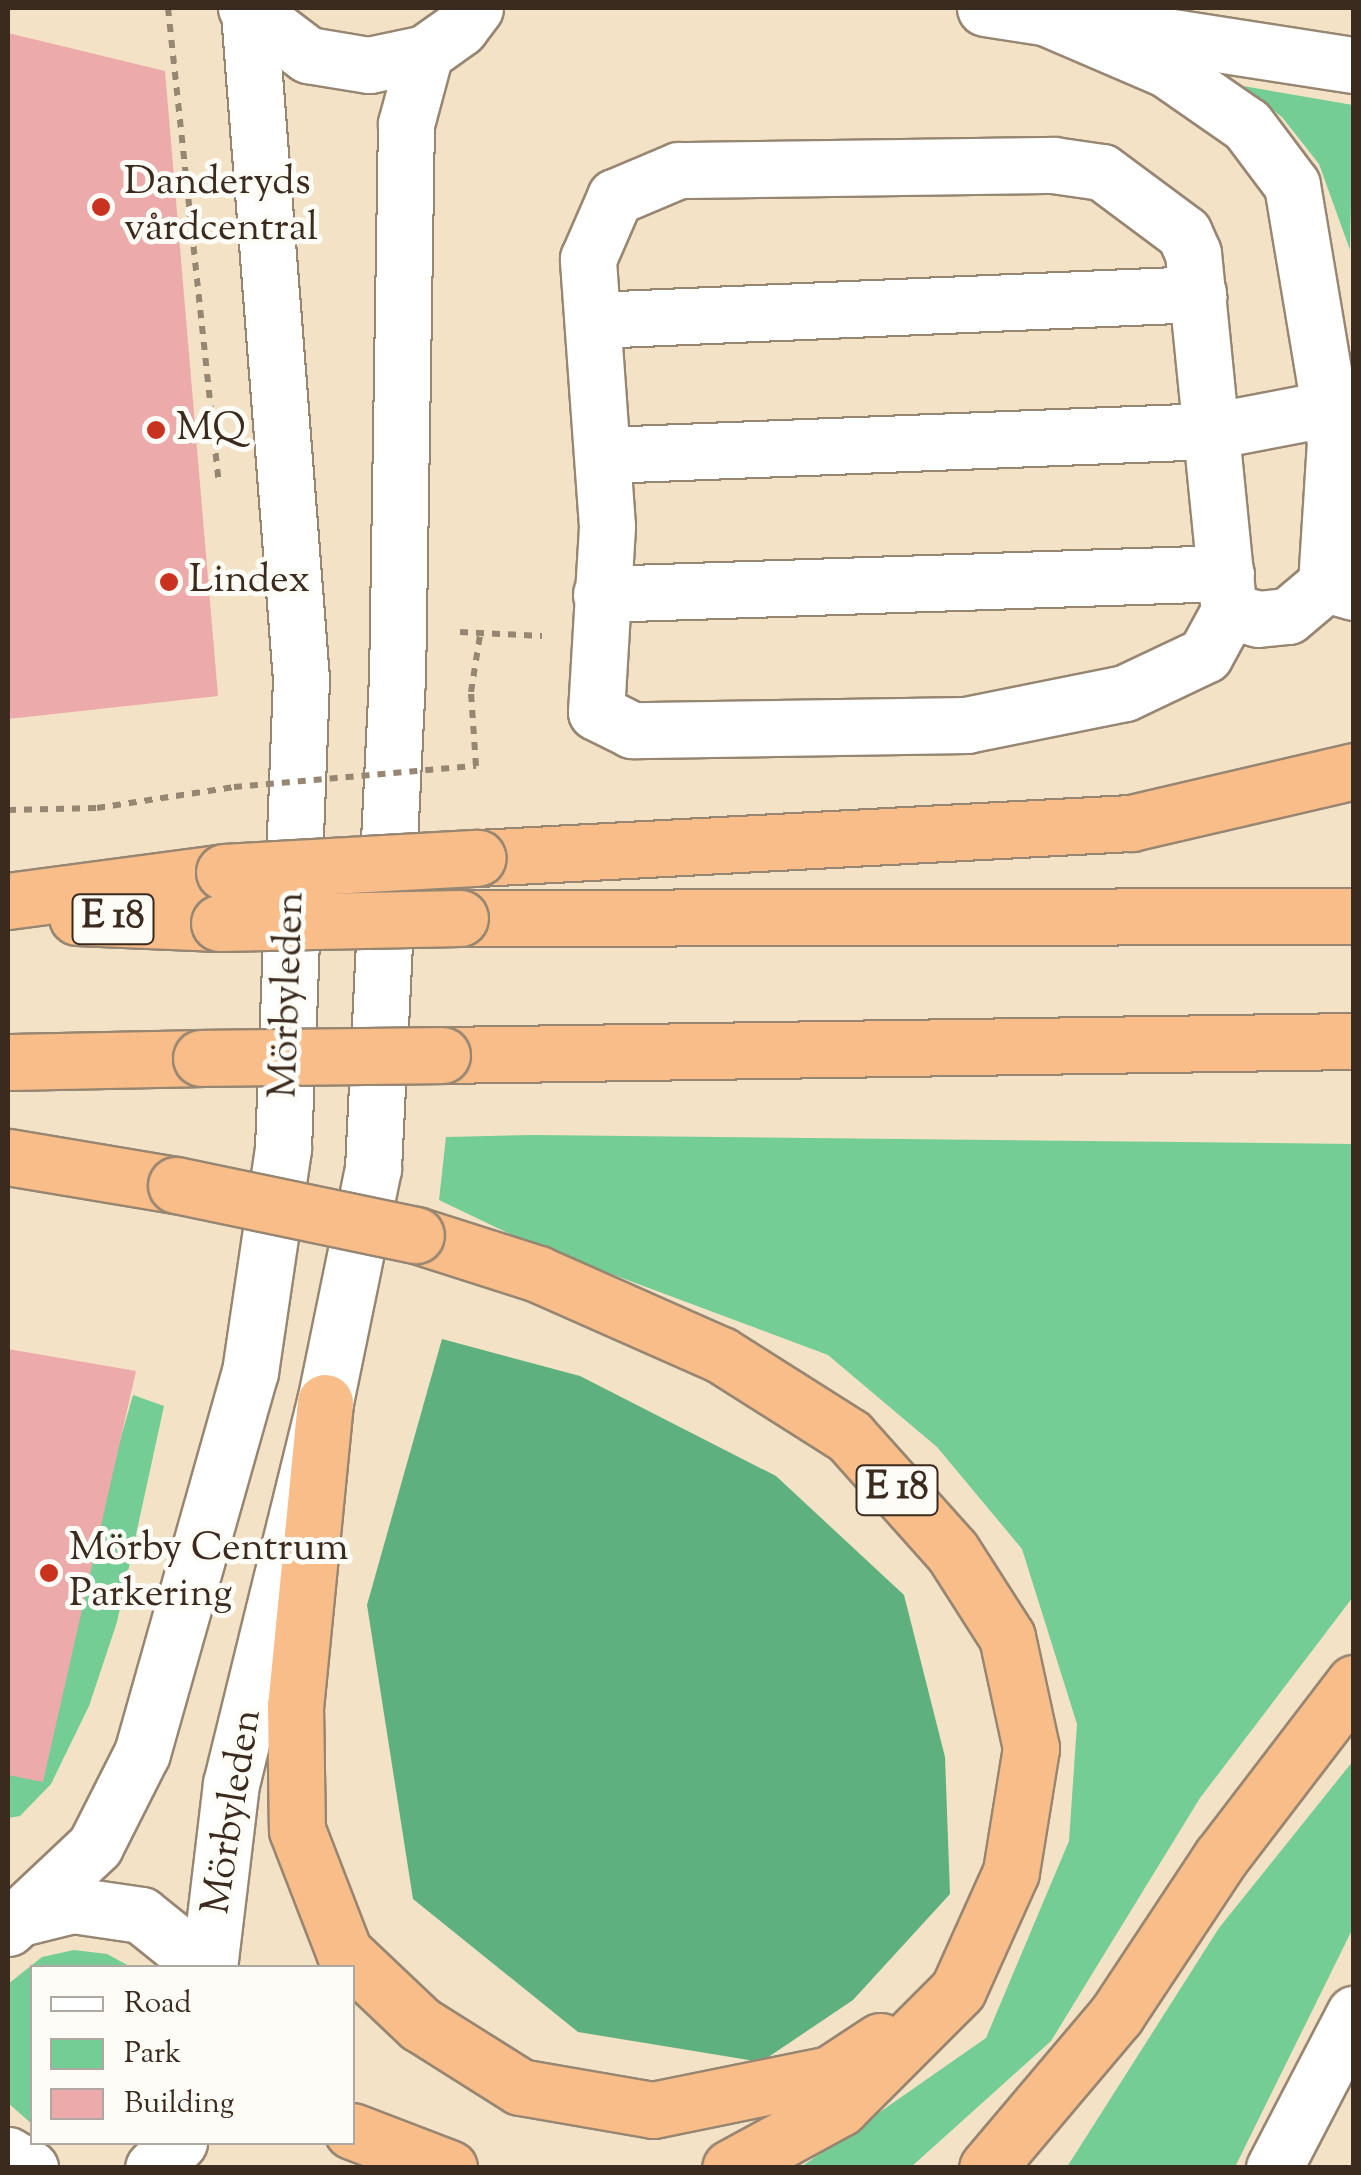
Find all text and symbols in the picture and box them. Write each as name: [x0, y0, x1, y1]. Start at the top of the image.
place label: Danderyds vårdcentral: [124, 160, 318, 254]
marker: Danderyds vårdcentral: [88, 194, 114, 220]
place label: MQ: [176, 406, 246, 454]
marker: MQ: [145, 419, 167, 441]
place label: Lindex: [189, 558, 310, 606]
marker: Lindex: [158, 571, 180, 593]
road number: E 18: [70, 886, 156, 952]
street label: Mörbyleden: [261, 891, 317, 1099]
road number: E 18: [854, 1457, 940, 1523]
place label: Mörby Centrum Parkering: [69, 1526, 349, 1620]
marker: Mörby Centrum Parkering: [38, 1562, 60, 1584]
street label: Mörbyleden: [194, 1706, 274, 1918]
legend: [30, 1965, 355, 2145]
text: Road: [124, 1983, 191, 2026]
text: Park: [124, 2033, 181, 2076]
text: Building: [124, 2083, 234, 2126]

